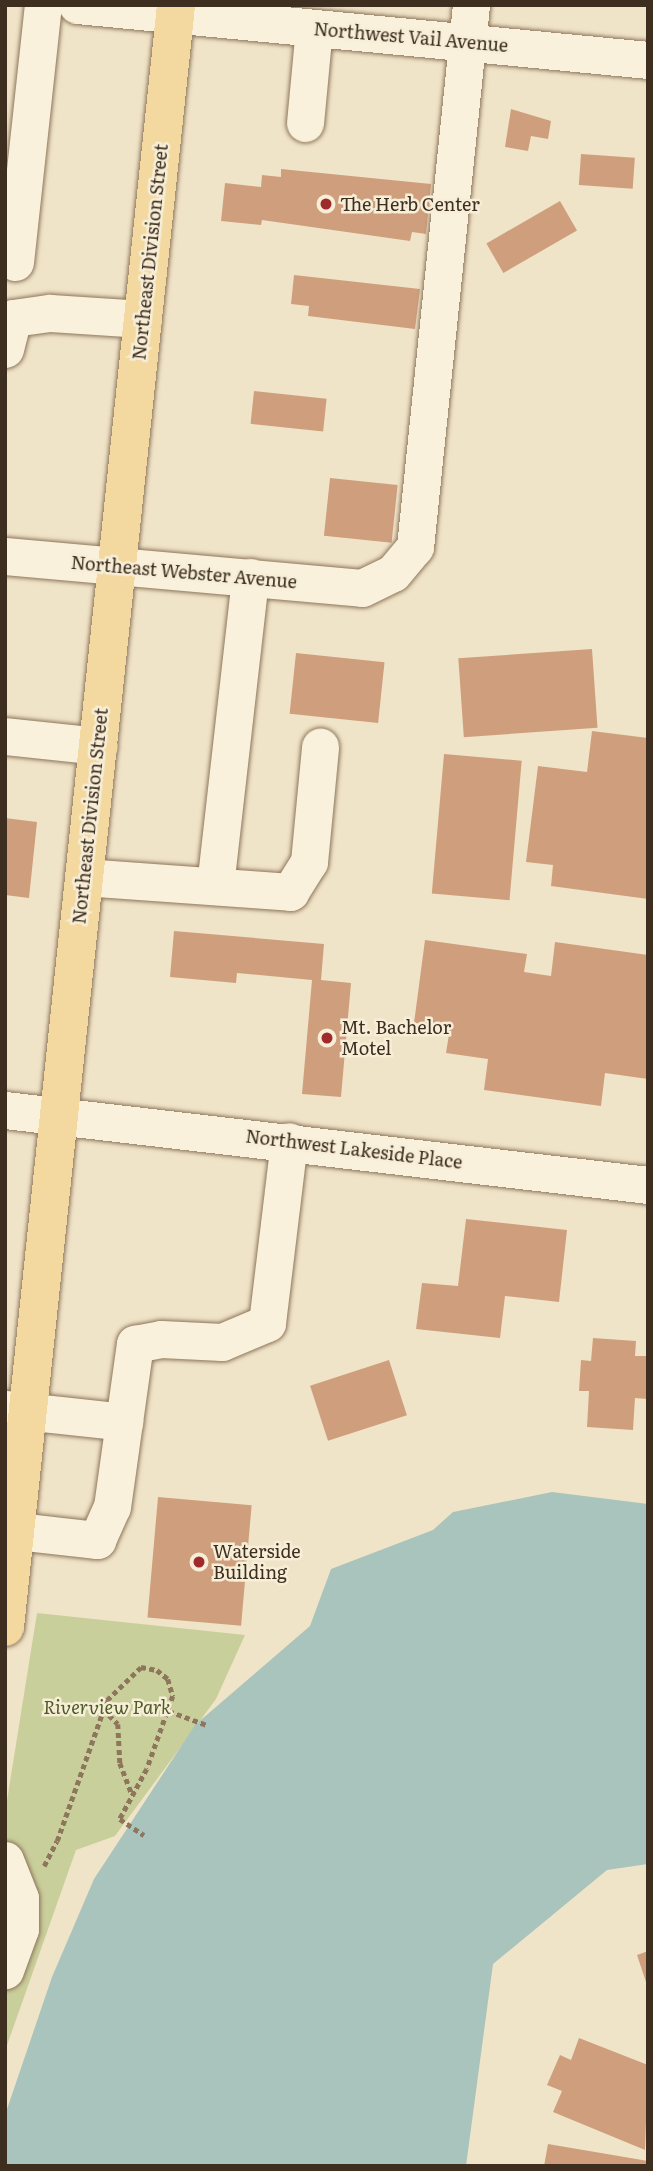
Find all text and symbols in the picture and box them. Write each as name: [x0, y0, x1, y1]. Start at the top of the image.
street label: Northwest Vail Avenue: [313, 18, 509, 56]
street label: Northeast Division Street: [128, 143, 172, 361]
place label: The Herb Center: [340, 193, 480, 215]
marker: The Herb Center: [318, 196, 334, 212]
street label: Northeast Webster Avenue: [70, 551, 298, 593]
street label: Northeast Division Street: [68, 707, 112, 925]
place label: Mt. Bachelor Motel: [341, 1017, 451, 1060]
marker: Mt. Bachelor Motel: [319, 1030, 335, 1046]
street label: Northwest Lakeside Place: [244, 1125, 464, 1173]
place label: Waterside Building: [213, 1541, 301, 1584]
marker: Waterside Building: [191, 1554, 207, 1570]
park label: Riverview Park: [43, 1696, 171, 1718]

